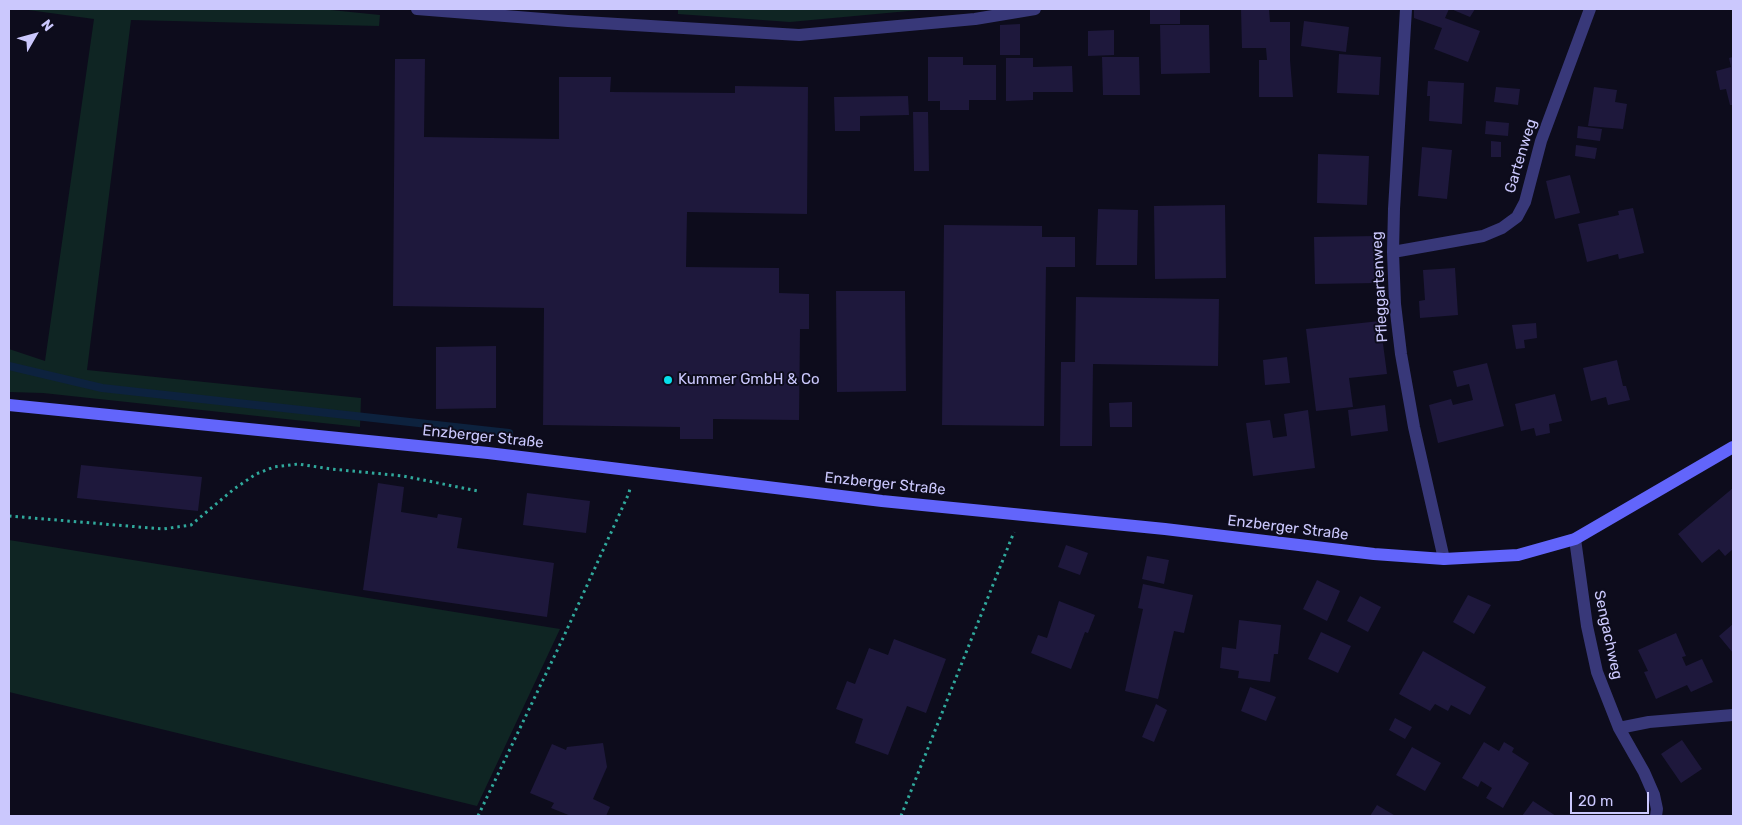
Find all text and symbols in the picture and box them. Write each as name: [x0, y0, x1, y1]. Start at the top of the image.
north arrow: [10, 10, 60, 60]
text: N: [37, 16, 57, 35]
street label: Gartenweg: [1501, 117, 1541, 195]
street label: Pfleggartenweg: [1368, 231, 1392, 343]
place label: Kummer GmbH & Co: [678, 371, 820, 389]
marker: Kummer GmbH & Co: [662, 374, 674, 386]
street label: Enzberger Straße: [422, 422, 544, 452]
street label: Enzberger Straße: [824, 469, 946, 499]
street label: Enzberger Straße: [1227, 512, 1349, 544]
street label: Sengachweg: [1590, 589, 1626, 681]
scale bar: [1572, 782, 1651, 814]
text: 20 m: [1578, 792, 1613, 810]

